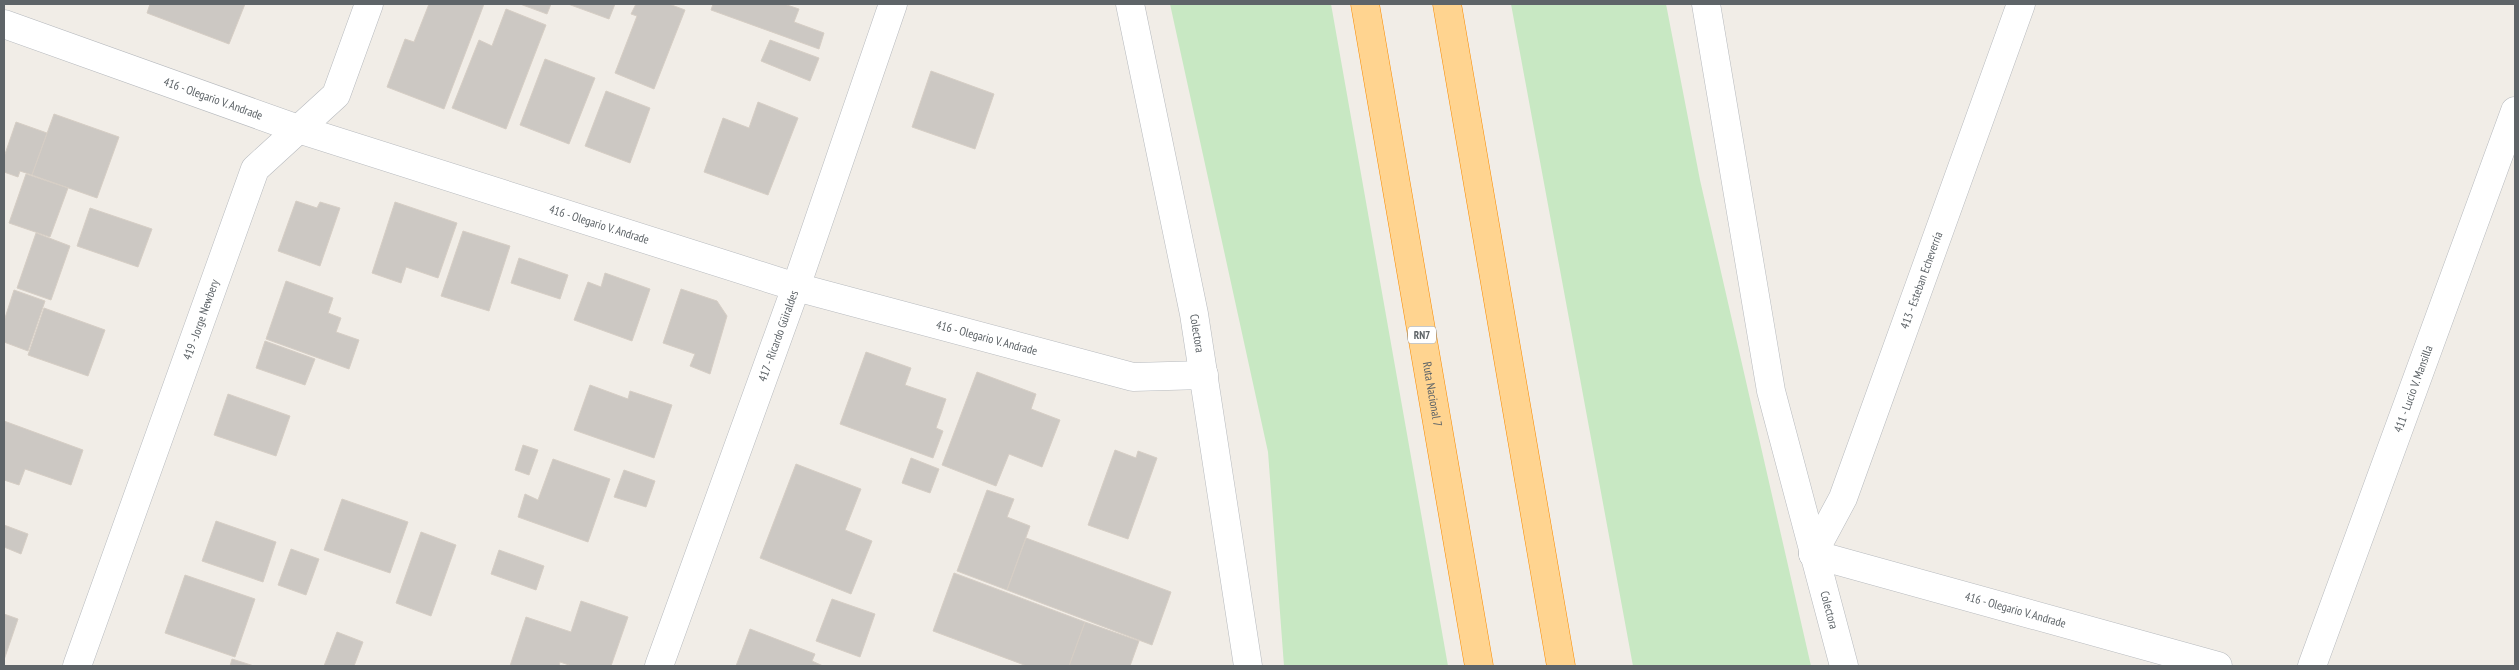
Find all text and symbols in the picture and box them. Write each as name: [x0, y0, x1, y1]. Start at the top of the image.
street label: 416 - Olegario V. Andrade: [162, 74, 265, 123]
street label: 416 - Olegario V. Andrade: [547, 201, 651, 247]
street label: 413 - Esteban Echeverría: [1897, 229, 1945, 331]
street label: 419 - Jorge Newbery: [179, 277, 222, 362]
street label: 417 - Ricardo Güiraldes: [754, 288, 801, 383]
street label: Colectora: [1187, 313, 1208, 354]
street label: 416 - Olegario V. Andrade: [935, 317, 1039, 358]
road number: RN7: [1408, 326, 1436, 344]
street label: 411 - Lucio V. Mansilla: [2390, 343, 2436, 434]
street label: Ruta Nacional 7: [1420, 360, 1446, 428]
street label: 416 - Olegario V. Andrade: [1963, 588, 2068, 631]
street label: Colectora: [1817, 589, 1842, 631]

